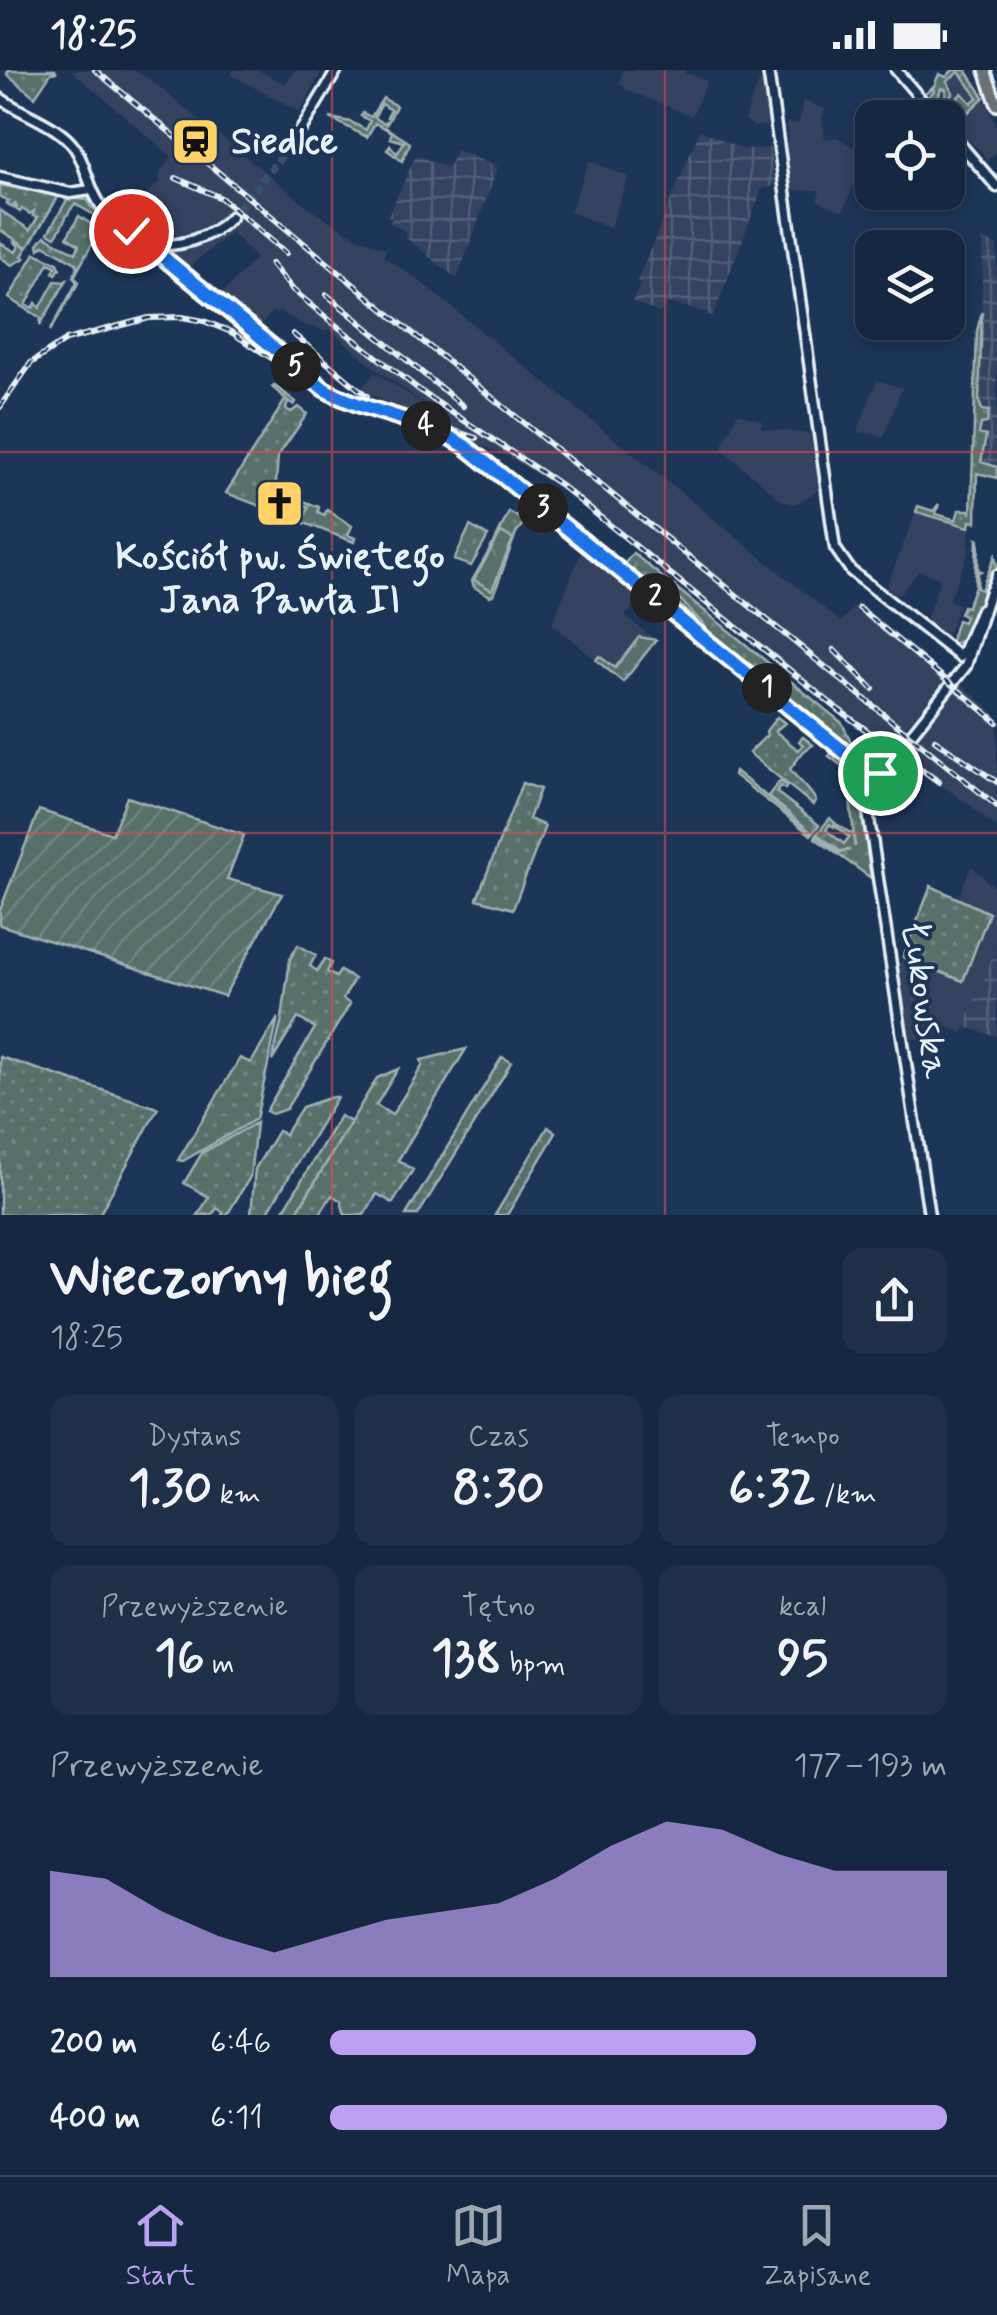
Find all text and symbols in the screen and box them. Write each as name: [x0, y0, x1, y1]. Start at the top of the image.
text: 18:25: [50, 11, 137, 60]
map controls: [855, 100, 965, 340]
button: locate: [855, 100, 965, 210]
station icon: Siedlce: [170, 116, 222, 168]
place label: Siedlce: [231, 118, 338, 167]
pin: [89, 189, 174, 274]
icon: check: [104, 204, 159, 259]
button: layers: [855, 230, 965, 340]
pin: 5: [271, 342, 321, 392]
text: 5: [288, 348, 304, 385]
pin: 4: [401, 401, 451, 451]
text: 4: [418, 407, 434, 444]
church icon: Kościół pw. Świętego Jana Pawła II: [254, 477, 306, 529]
pin: 3: [518, 483, 568, 533]
text: 3: [537, 489, 549, 526]
place label: Kościół pw. Świętego Jana Pawła II: [115, 532, 445, 626]
pin: 2: [630, 573, 680, 623]
text: 2: [648, 579, 662, 616]
pin: 1: [742, 663, 792, 713]
text: 1: [761, 669, 773, 706]
pin: [838, 731, 923, 816]
icon: arrive: [853, 746, 908, 801]
street label: Łukowska: [889, 918, 959, 1082]
text: Wieczorny bieg: [50, 1243, 393, 1315]
button: share: [842, 1248, 947, 1353]
text: 18:25: [50, 1317, 123, 1359]
text: Dystans: [148, 1419, 241, 1456]
text: Czas: [468, 1419, 529, 1456]
text: Tempo: [765, 1419, 840, 1456]
text: 1.30: [128, 1456, 212, 1522]
text: 8:30: [452, 1456, 545, 1522]
text: 6:32: [728, 1456, 816, 1522]
text: km: [212, 1477, 261, 1514]
text: /km: [816, 1477, 877, 1514]
text: Przewyższenie: [101, 1589, 288, 1626]
text: Tętno: [462, 1589, 535, 1626]
text: kcal: [779, 1589, 826, 1626]
text: 16: [155, 1626, 205, 1692]
text: 138: [431, 1626, 502, 1692]
text: 95: [777, 1626, 828, 1692]
text: m: [205, 1647, 234, 1684]
text: bpm: [502, 1647, 566, 1684]
text: Przewyższenie: [50, 1745, 263, 1787]
text: 177–193 m: [794, 1745, 947, 1787]
text: 200 m: [50, 2022, 137, 2064]
text: 6:46: [210, 2022, 271, 2064]
text: 400 m: [50, 2097, 140, 2139]
text: 6:11: [210, 2097, 263, 2139]
tab: Start: [126, 2198, 195, 2295]
tab: Mapa: [446, 2198, 510, 2295]
tab: Zapisane: [761, 2198, 871, 2295]

